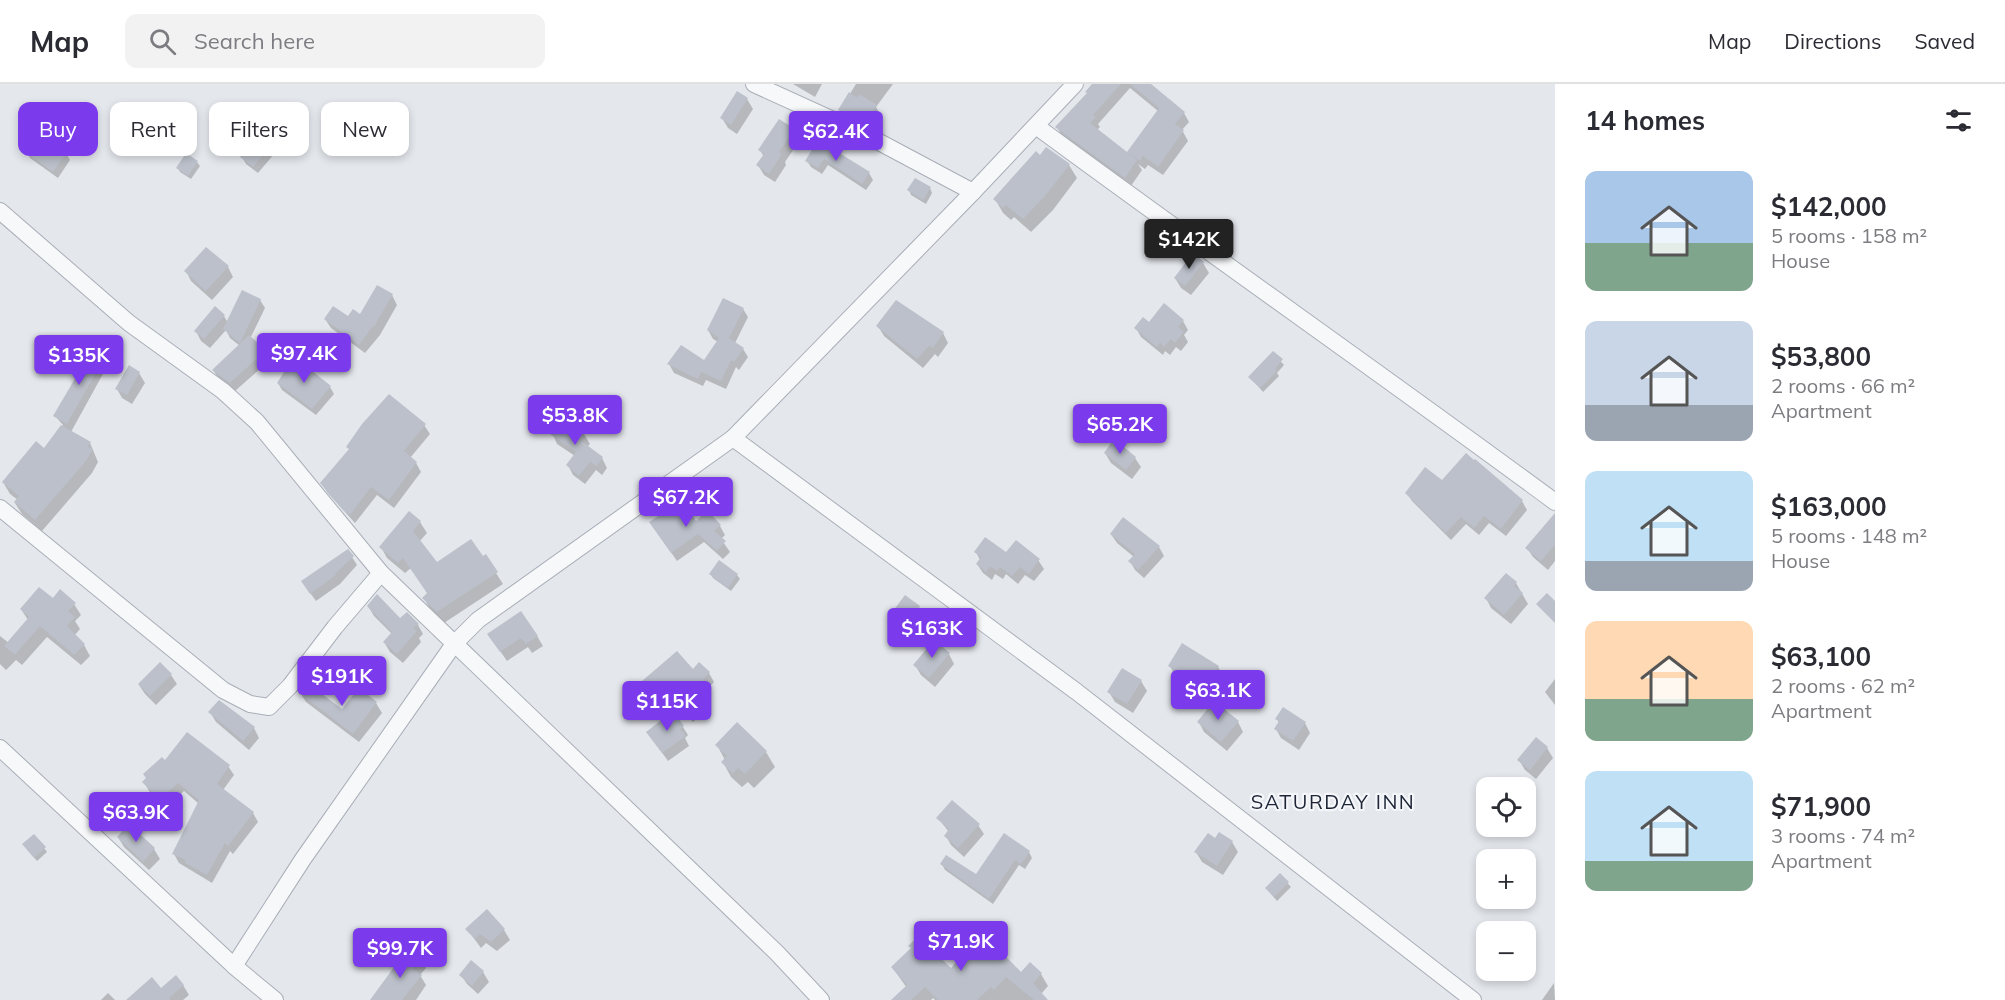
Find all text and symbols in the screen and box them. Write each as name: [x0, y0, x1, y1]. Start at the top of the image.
search box: [125, 14, 545, 68]
text: Map: [30, 24, 89, 59]
icon: search: [146, 25, 179, 58]
text: Search here: [194, 27, 315, 55]
text: Map: [1708, 28, 1751, 54]
text: Directions: [1784, 28, 1881, 54]
text: Saved: [1914, 28, 1975, 54]
chip: Buy: [18, 102, 98, 156]
chip: Rent: [110, 102, 197, 156]
chip: Filters: [209, 102, 309, 156]
chip: New: [321, 102, 409, 156]
text: 14 homes: [1585, 104, 1705, 137]
icon: filters: [1942, 104, 1975, 137]
pin: $62.4K: [787, 111, 885, 162]
text: $62.4K: [803, 118, 869, 143]
text: $142,000: [1771, 190, 1887, 223]
icon: home: [1633, 195, 1705, 267]
pin: $142K: [1147, 219, 1231, 270]
text: 5 rooms · 158 m²: [1771, 223, 1927, 248]
text: $142K: [1158, 226, 1220, 251]
text: House: [1771, 248, 1830, 273]
pin: $97.4K: [255, 333, 353, 384]
pin: $135K: [37, 335, 121, 386]
text: $97.4K: [271, 340, 337, 365]
text: $53,800: [1771, 340, 1871, 373]
text: $135K: [48, 342, 110, 367]
icon: home: [1633, 345, 1705, 417]
text: 2 rooms · 66 m²: [1771, 373, 1915, 398]
pin: $53.8K: [526, 395, 624, 446]
text: Apartment: [1771, 398, 1872, 423]
text: $53.8K: [542, 402, 608, 427]
pin: $65.2K: [1071, 404, 1169, 455]
text: $65.2K: [1087, 411, 1153, 436]
pin: $67.2K: [637, 477, 735, 528]
text: $67.2K: [653, 484, 719, 509]
text: $163,000: [1771, 490, 1887, 523]
icon: home: [1633, 495, 1705, 567]
text: 5 rooms · 148 m²: [1771, 523, 1927, 548]
text: House: [1771, 548, 1830, 573]
pin: $163K: [890, 608, 974, 659]
text: $163K: [901, 615, 963, 640]
text: $63,100: [1771, 640, 1871, 673]
icon: home: [1633, 645, 1705, 717]
pin: $191K: [300, 656, 384, 707]
text: $191K: [311, 663, 373, 688]
pin: $63.1K: [1169, 670, 1267, 721]
text: 2 rooms · 62 m²: [1771, 673, 1915, 698]
text: $63.1K: [1185, 677, 1251, 702]
pin: $115K: [625, 681, 709, 732]
text: $115K: [636, 688, 698, 713]
text: Apartment: [1771, 698, 1872, 723]
map controls: [1476, 777, 1536, 981]
button: locate: [1476, 777, 1536, 837]
district label: SATURDAY INN: [1251, 789, 1415, 814]
text: $71,900: [1771, 790, 1871, 823]
pin: $63.9K: [87, 792, 185, 843]
icon: home: [1633, 795, 1705, 867]
text: $63.9K: [103, 799, 169, 824]
text: 3 rooms · 74 m²: [1771, 823, 1915, 848]
text: Apartment: [1771, 848, 1872, 873]
button: +: [1476, 849, 1536, 909]
pin: $71.9K: [912, 921, 1010, 972]
button: −: [1476, 921, 1536, 981]
pin: $99.7K: [351, 928, 449, 979]
text: $71.9K: [928, 928, 994, 953]
text: $99.7K: [367, 935, 433, 960]

